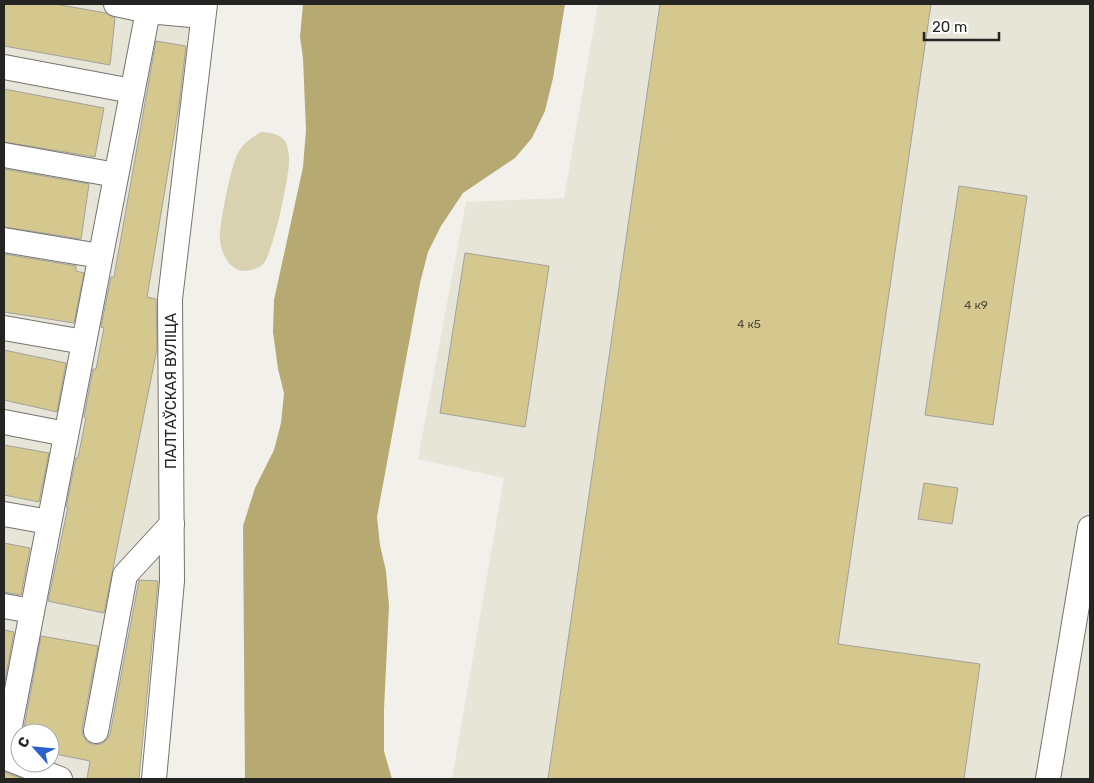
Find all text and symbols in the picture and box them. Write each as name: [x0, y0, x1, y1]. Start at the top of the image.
scale bar: [924, 10, 999, 42]
text: 20 m: [932, 18, 967, 36]
house number: 4 к9: [964, 298, 988, 312]
street label: ПАЛТАЎСКАЯ ВУЛІЦА: [162, 313, 180, 469]
house number: 4 к5: [737, 317, 761, 331]
north arrow: [10, 723, 60, 773]
text: С: [14, 734, 34, 751]

